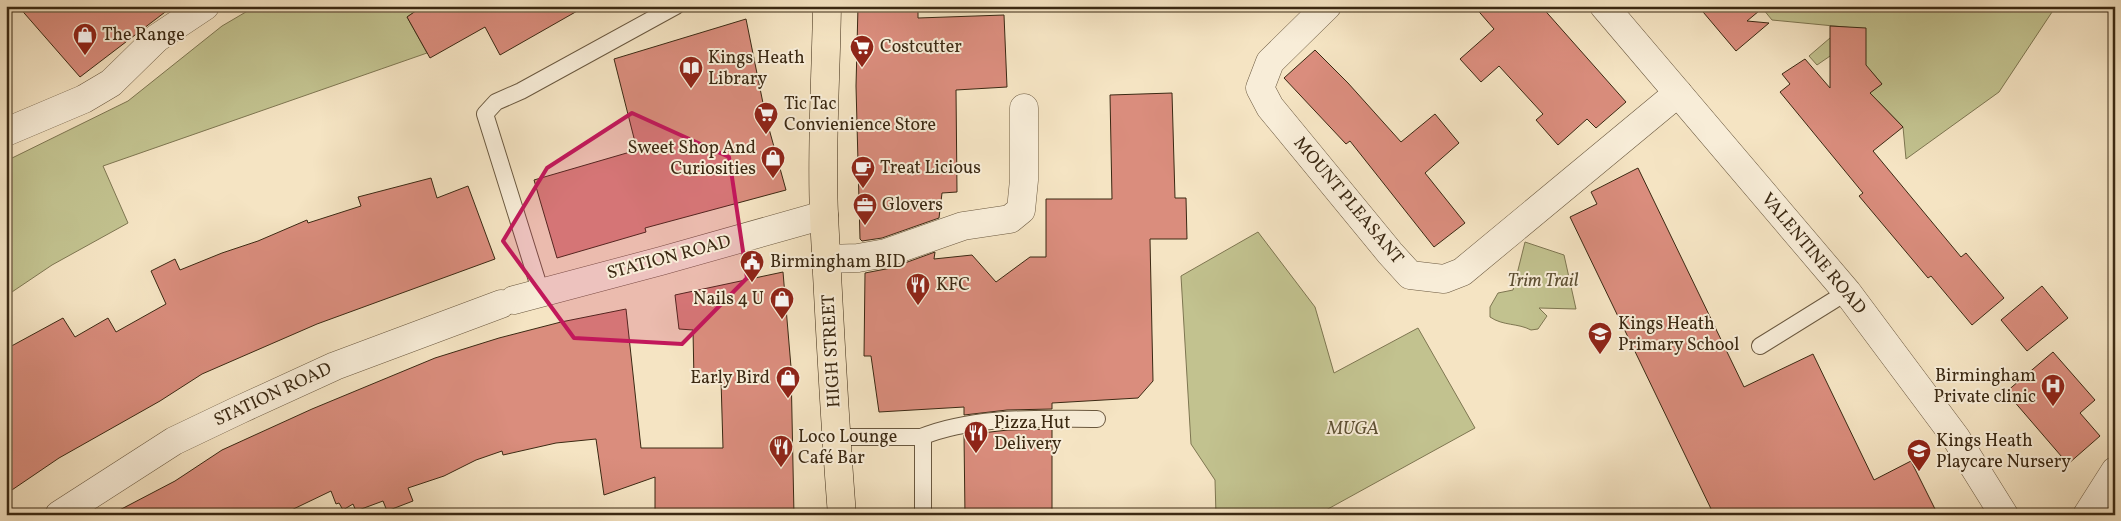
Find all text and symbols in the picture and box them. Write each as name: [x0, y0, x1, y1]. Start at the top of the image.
shop icon: The Range: [72, 22, 98, 56]
place label: The Range: [102, 23, 185, 48]
supermarket icon: Costcutter: [849, 34, 875, 68]
place label: Costcutter: [880, 35, 962, 60]
place label: Kings Heath Library: [708, 46, 805, 92]
library icon: Kings Heath Library: [678, 55, 704, 89]
place label: Tic Tac Convienience Store: [784, 92, 936, 138]
supermarket icon: Tic Tac Convienience Store: [753, 101, 779, 135]
street label: MOUNT PLEASANT: [1287, 132, 1409, 270]
place label: Sweet Shop And Curiosities: [628, 136, 756, 182]
shop icon: Sweet Shop And Curiosities: [760, 145, 786, 179]
cafe icon: Treat Licious: [850, 155, 876, 189]
place label: Treat Licious: [880, 156, 981, 181]
street label: VALENTINE ROAD: [1755, 188, 1871, 320]
office icon: Glovers: [852, 192, 878, 226]
place label: Glovers: [882, 193, 943, 218]
street label: STATION ROAD: [604, 229, 734, 287]
public building icon: Birmingham BID: [739, 249, 765, 283]
place label: Birmingham BID: [770, 250, 905, 275]
park label: Trim Trail: [1507, 269, 1579, 294]
restaurant icon: KFC: [905, 272, 931, 306]
place label: KFC: [936, 273, 970, 298]
shop icon: Nails 4 U: [769, 286, 795, 320]
place label: Nails 4 U: [693, 287, 764, 312]
street label: HIGH STREET: [817, 293, 847, 408]
place label: Kings Heath Primary School: [1618, 312, 1739, 358]
school or university icon: Kings Heath Primary School: [1587, 321, 1613, 355]
street label: STATION ROAD: [210, 357, 336, 433]
place label: Birmingham Private clinic: [1934, 364, 2036, 410]
shop icon: Early Bird: [775, 365, 801, 399]
place label: Early Bird: [690, 366, 770, 391]
hospital icon: Birmingham Private clinic: [2040, 373, 2066, 407]
place label: Pizza Hut Delivery: [994, 411, 1071, 457]
park label: MUGA: [1326, 417, 1379, 442]
restaurant icon: Pizza Hut Delivery: [963, 420, 989, 454]
place label: Loco Lounge Café Bar: [798, 425, 897, 471]
place label: Kings Heath Playcare Nursery: [1936, 429, 2071, 475]
restaurant icon: Loco Lounge Café Bar: [768, 434, 794, 468]
school or university icon: Kings Heath Playcare Nursery: [1906, 438, 1932, 472]

